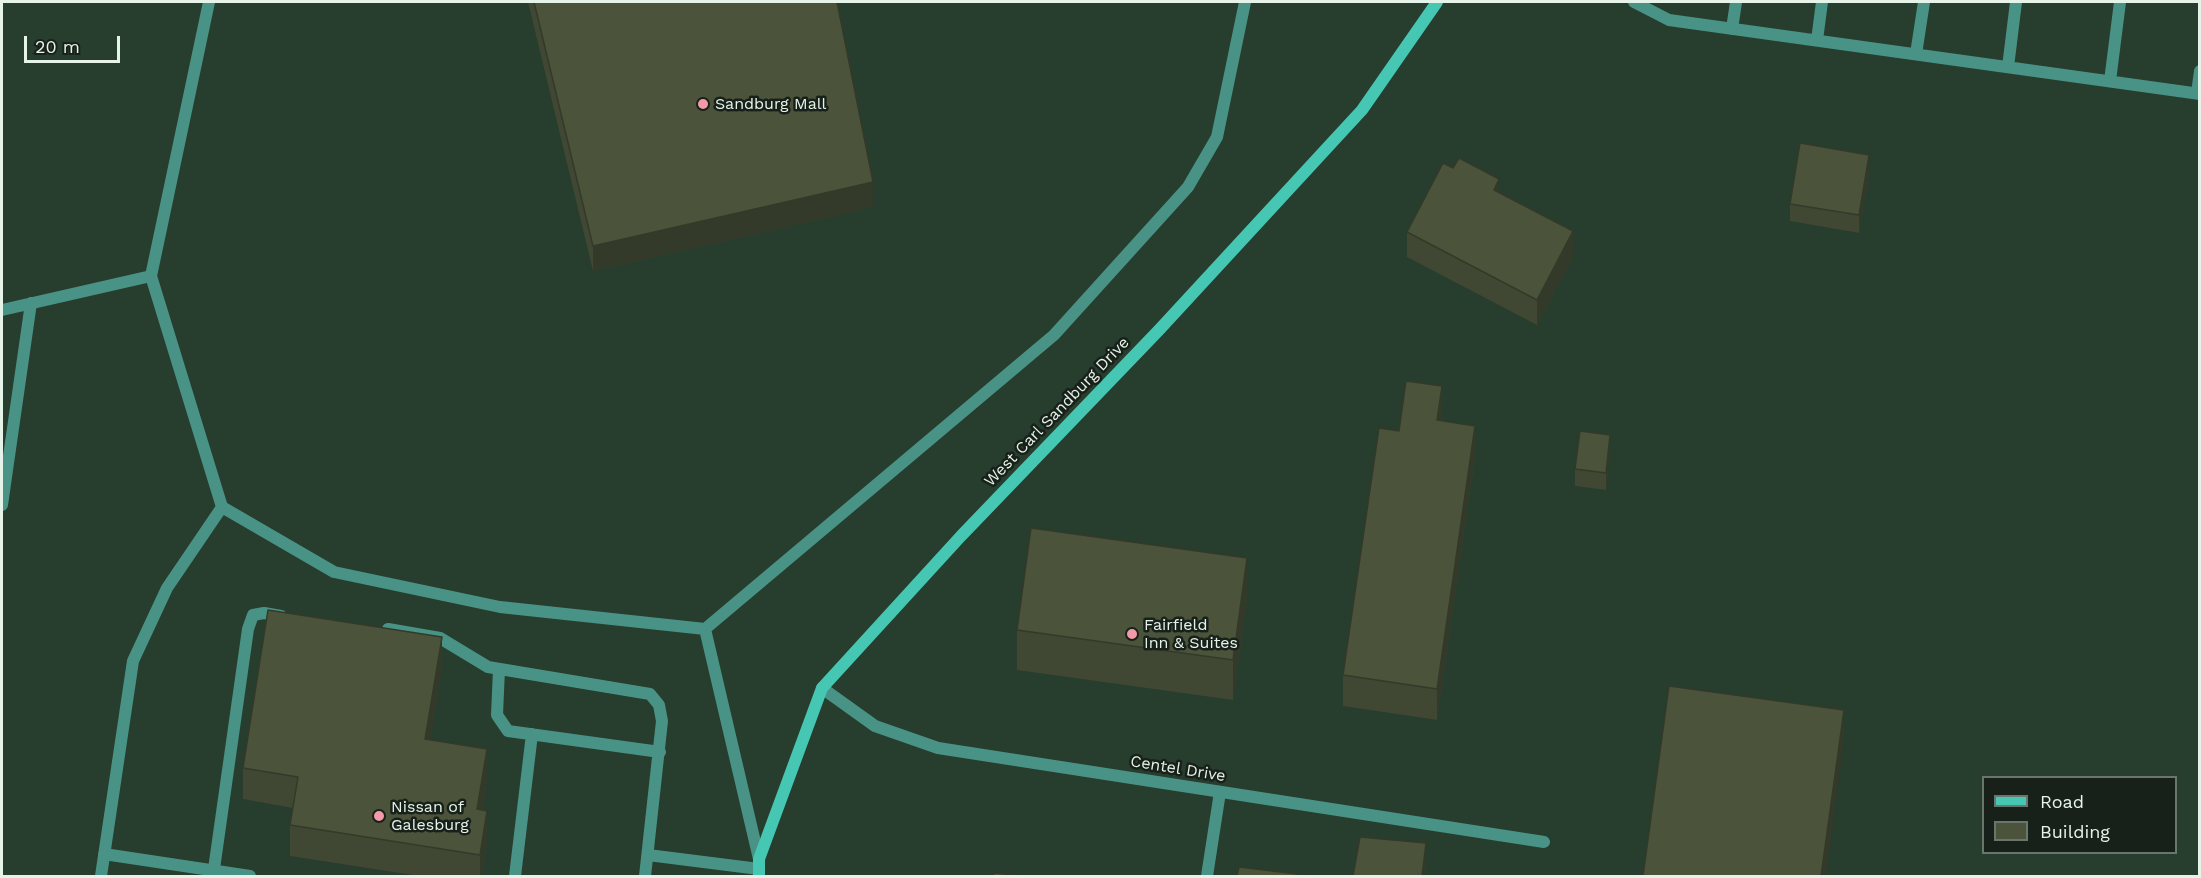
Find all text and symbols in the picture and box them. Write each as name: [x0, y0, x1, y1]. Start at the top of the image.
scale bar: [27, 24, 123, 62]
text: 20 m: [35, 36, 80, 57]
place label: Sandburg Mall: [715, 94, 827, 114]
marker: Sandburg Mall: [696, 97, 710, 111]
street label: West Carl Sandburg Drive: [980, 333, 1134, 491]
place label: Fairfield Inn & Suites: [1144, 615, 1238, 653]
marker: Fairfield Inn & Suites: [1125, 627, 1139, 641]
street label: Centel Drive: [1129, 752, 1227, 786]
legend: [1982, 776, 2177, 854]
text: Road: [2040, 791, 2084, 812]
place label: Nissan of Galesburg: [391, 797, 469, 835]
marker: Nissan of Galesburg: [372, 809, 386, 823]
text: Building: [2040, 821, 2110, 842]

